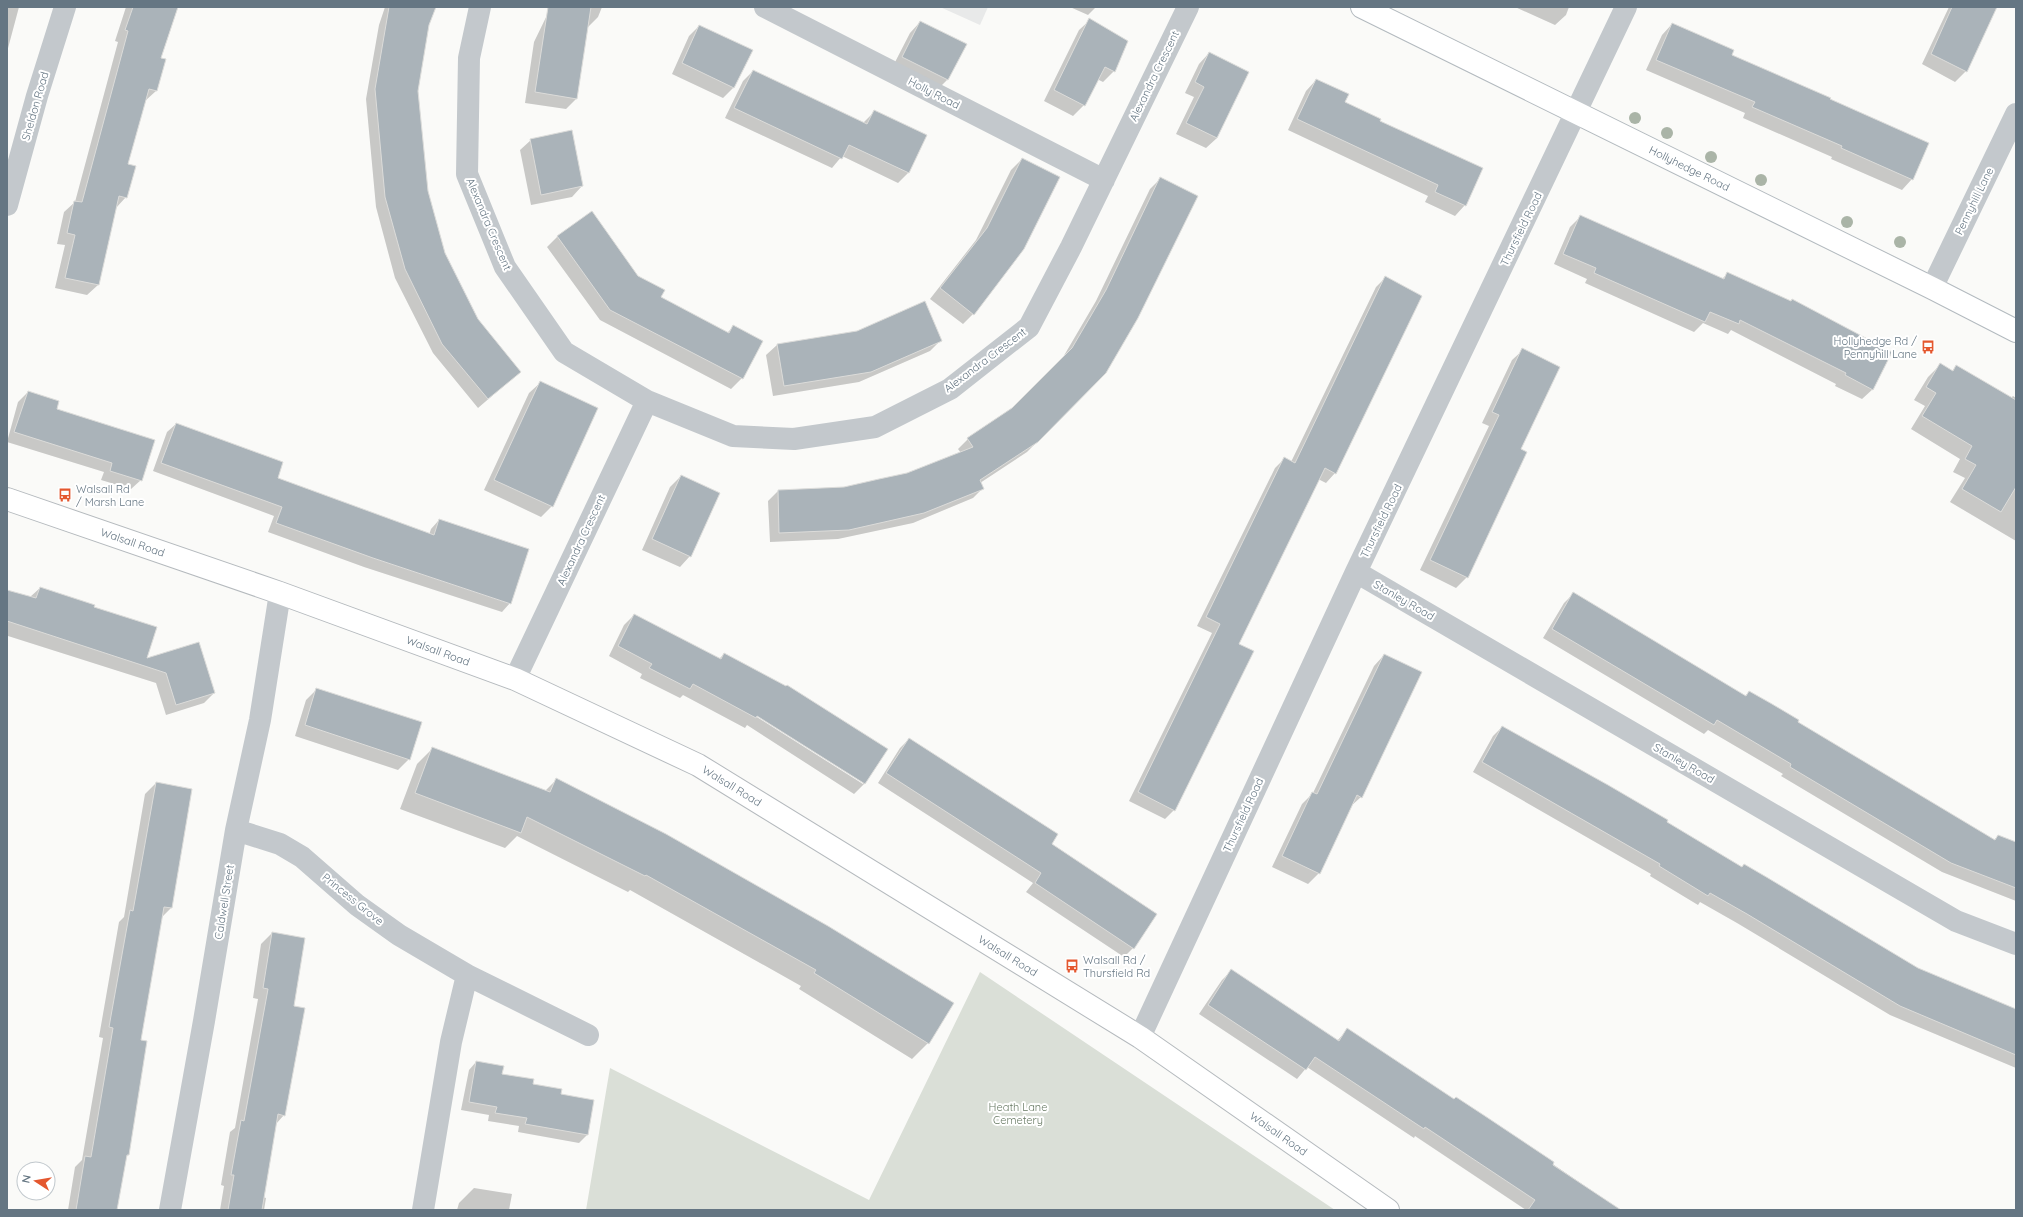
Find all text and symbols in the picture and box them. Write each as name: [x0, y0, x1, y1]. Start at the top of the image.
street label: Alexandra Crescent: [1126, 28, 1182, 124]
street label: Sheldon Road: [18, 70, 52, 142]
street label: Holly Road: [906, 74, 962, 112]
street label: Hollyhedge Road: [1647, 143, 1732, 194]
street label: Pennyhill Lane: [1952, 165, 1996, 237]
street label: Alexandra Crescent: [463, 176, 515, 273]
street label: Thursfield Road: [1497, 190, 1545, 268]
street label: Alexandra Crescent: [941, 324, 1029, 395]
place label: Hollyhedge Rd / Pennyhill Lane: [1834, 334, 1917, 361]
bus stop icon: Hollyhedge Rd / Pennyhill Lane: [1920, 339, 1936, 355]
place label: Walsall Rd / Marsh Lane: [76, 482, 144, 509]
street label: Thursfield Road: [1357, 482, 1405, 560]
bus stop icon: Walsall Rd / Marsh Lane: [57, 487, 73, 503]
street label: Alexandra Crescent: [554, 492, 608, 588]
street label: Walsall Road: [99, 525, 167, 560]
street label: Stanley Road: [1371, 577, 1437, 623]
street label: Walsall Road: [404, 633, 472, 669]
street label: Stanley Road: [1651, 740, 1717, 786]
street label: Walsall Road: [700, 762, 764, 809]
street label: Thursfield Road: [1220, 776, 1266, 854]
street label: Caldwell Street: [211, 863, 237, 940]
street label: Princess Grove: [319, 870, 387, 928]
street label: Walsall Road: [976, 932, 1040, 979]
place label: Walsall Rd / Thursfield Rd: [1083, 953, 1150, 980]
bus stop icon: Walsall Rd / Thursfield Rd: [1064, 958, 1080, 974]
park label: Heath Lane Cemetery: [989, 1100, 1047, 1127]
street label: Walsall Road: [1247, 1109, 1310, 1159]
north arrow: [16, 1161, 56, 1201]
text: N: [19, 1174, 34, 1184]

